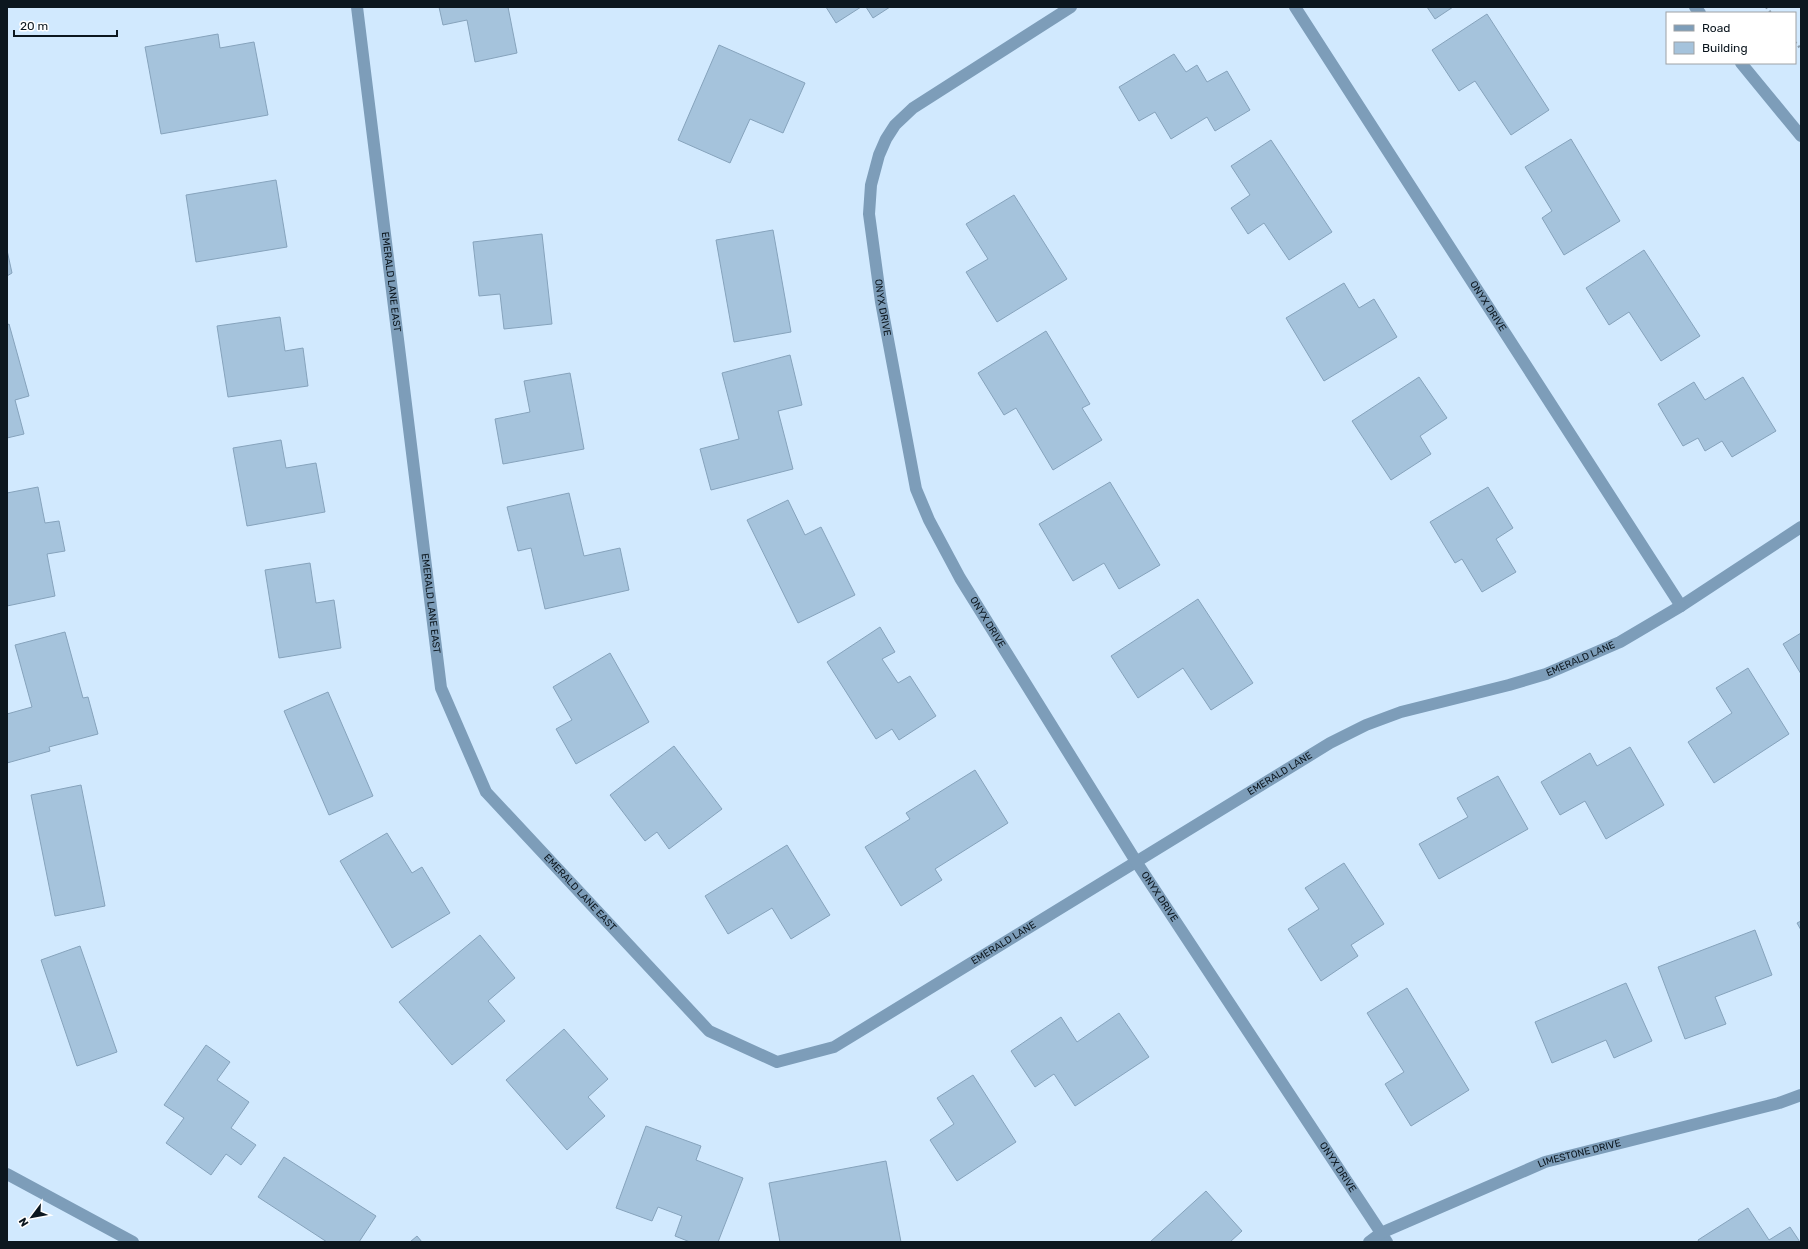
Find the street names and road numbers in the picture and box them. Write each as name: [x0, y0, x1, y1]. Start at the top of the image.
street label: EMERALD LANE EAST: [379, 231, 403, 333]
street label: ONYX DRIVE: [872, 278, 893, 337]
street label: ONYX DRIVE: [1467, 279, 1509, 334]
street label: EMERALD LANE EAST: [418, 553, 443, 654]
street label: ONYX DRIVE: [967, 594, 1008, 650]
street label: EMERALD LANE: [1544, 639, 1617, 679]
street label: EMERALD LANE: [1245, 749, 1314, 798]
street label: EMERALD LANE EAST: [541, 852, 619, 934]
street label: ONYX DRIVE: [1138, 869, 1180, 924]
street label: EMERALD LANE: [969, 919, 1038, 967]
street label: LIMESTONE DRIVE: [1536, 1137, 1622, 1170]
street label: ONYX DRIVE: [1317, 1140, 1359, 1195]

